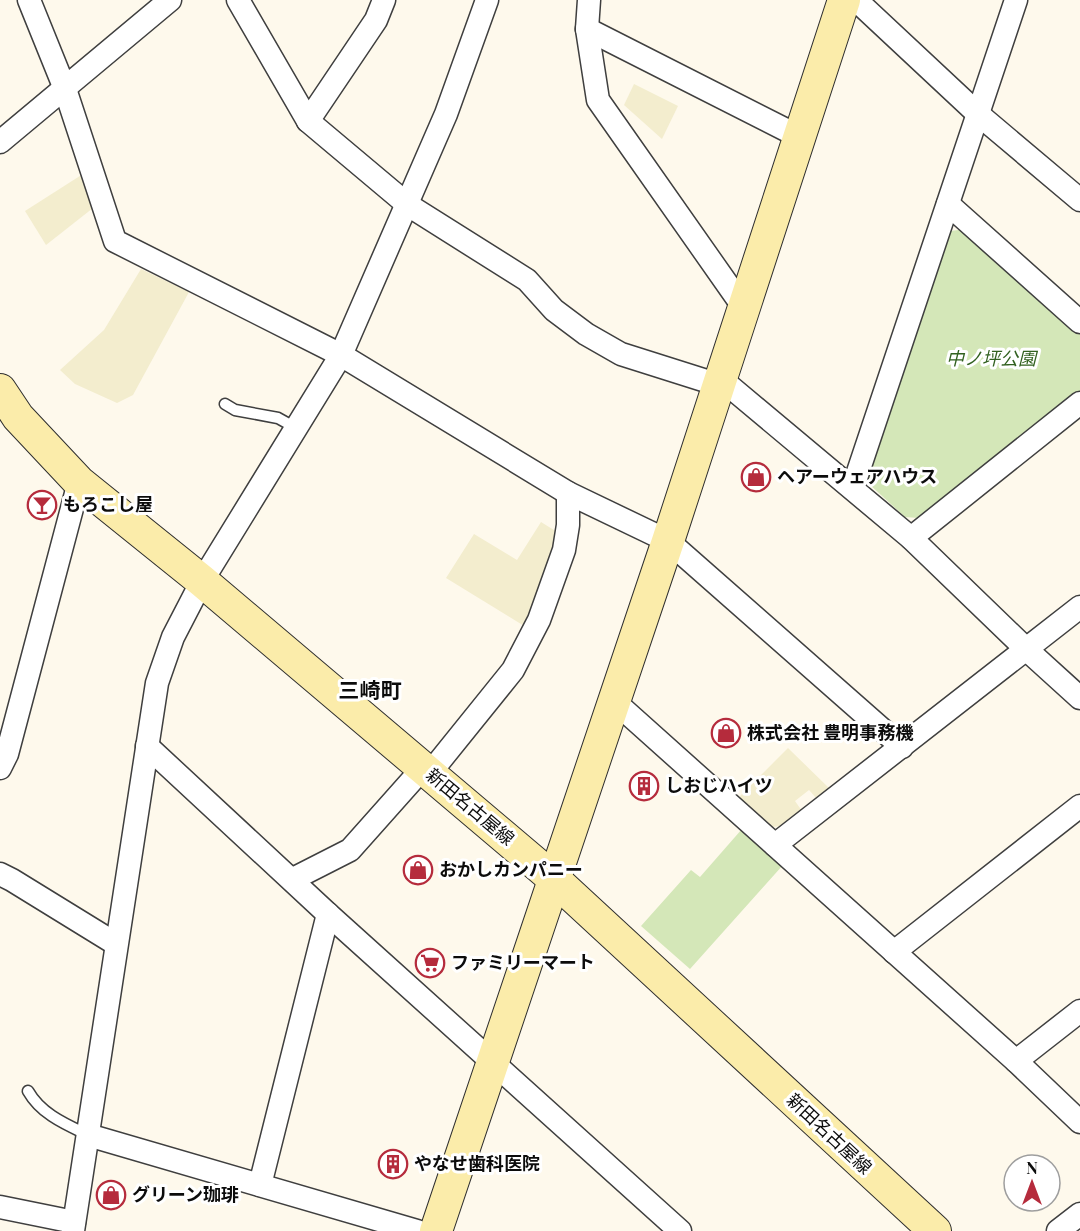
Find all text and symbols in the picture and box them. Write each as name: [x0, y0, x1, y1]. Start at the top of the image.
park label: 中ノ坪公園: [946, 346, 1039, 370]
shop icon: ヘアーウェアハウス: [740, 461, 772, 493]
place label: ヘアーウェアハウス: [777, 464, 937, 488]
bar icon: もろこし屋: [26, 489, 58, 521]
place label: もろこし屋: [63, 492, 153, 516]
district label: 三崎町: [339, 675, 402, 703]
shop icon: 株式会社 豊明事務機: [710, 717, 742, 749]
place label: 株式会社 豊明事務機: [747, 720, 914, 744]
street label: 新田名古屋線: [422, 762, 520, 850]
building icon: しおじハイツ: [628, 770, 660, 802]
place label: しおじハイツ: [665, 773, 773, 797]
shop icon: おかしカンパニー: [402, 854, 434, 886]
place label: おかしカンパニー: [439, 857, 583, 881]
supermarket icon: ファミリーマート: [414, 947, 446, 979]
place label: ファミリーマート: [451, 950, 595, 974]
street label: 新田名古屋線: [782, 1088, 877, 1179]
building icon: やなせ歯科医院: [377, 1148, 409, 1180]
place label: やなせ歯科医院: [414, 1151, 540, 1175]
north arrow: [1002, 1153, 1062, 1213]
text: N: [1026, 1157, 1038, 1178]
shop icon: グリーン珈琲: [95, 1179, 127, 1211]
place label: グリーン珈琲: [132, 1182, 239, 1206]

